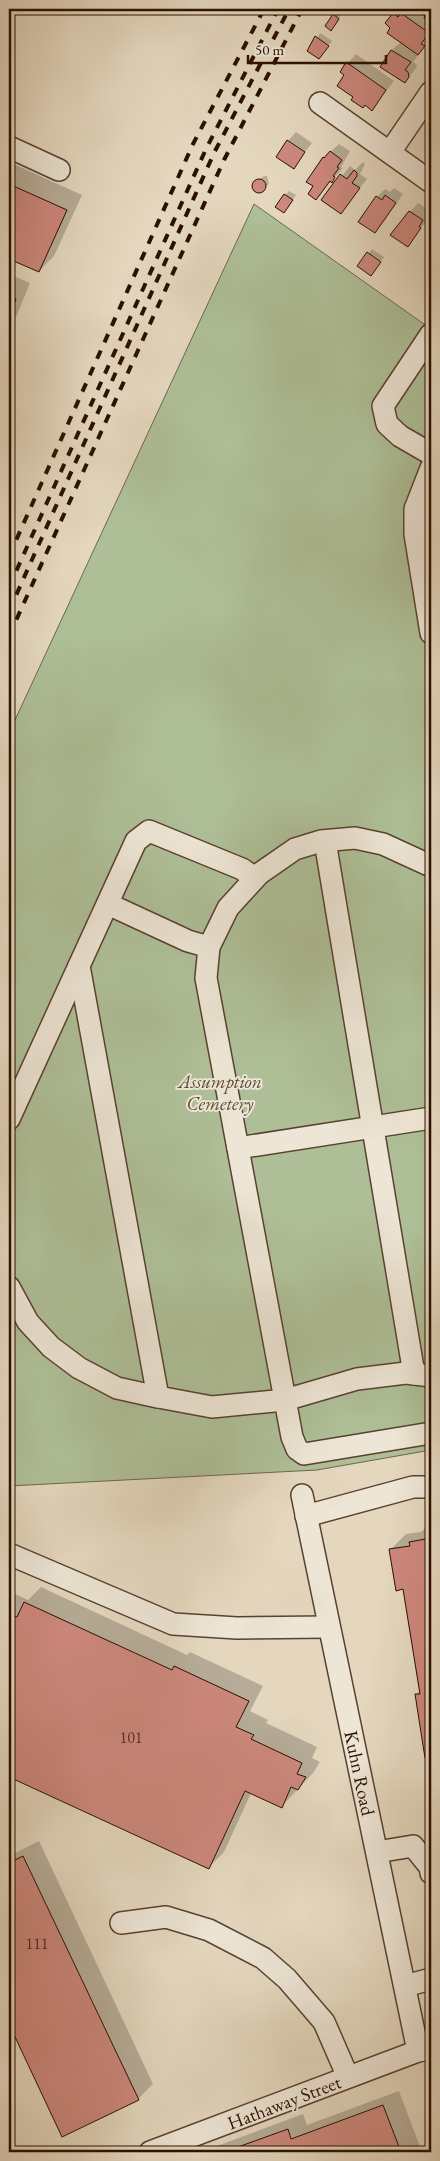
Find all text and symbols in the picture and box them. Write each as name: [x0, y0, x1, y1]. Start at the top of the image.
scale bar: [248, 32, 385, 64]
text: 50 m: [255, 40, 284, 59]
park label: Assumption Cemetery: [176, 1069, 262, 1116]
house number: 101: [119, 1727, 143, 1748]
street label: Kuhn Road: [338, 1728, 381, 1818]
house number: 111: [25, 1933, 49, 1954]
street label: Hathaway Street: [224, 2069, 345, 2136]

